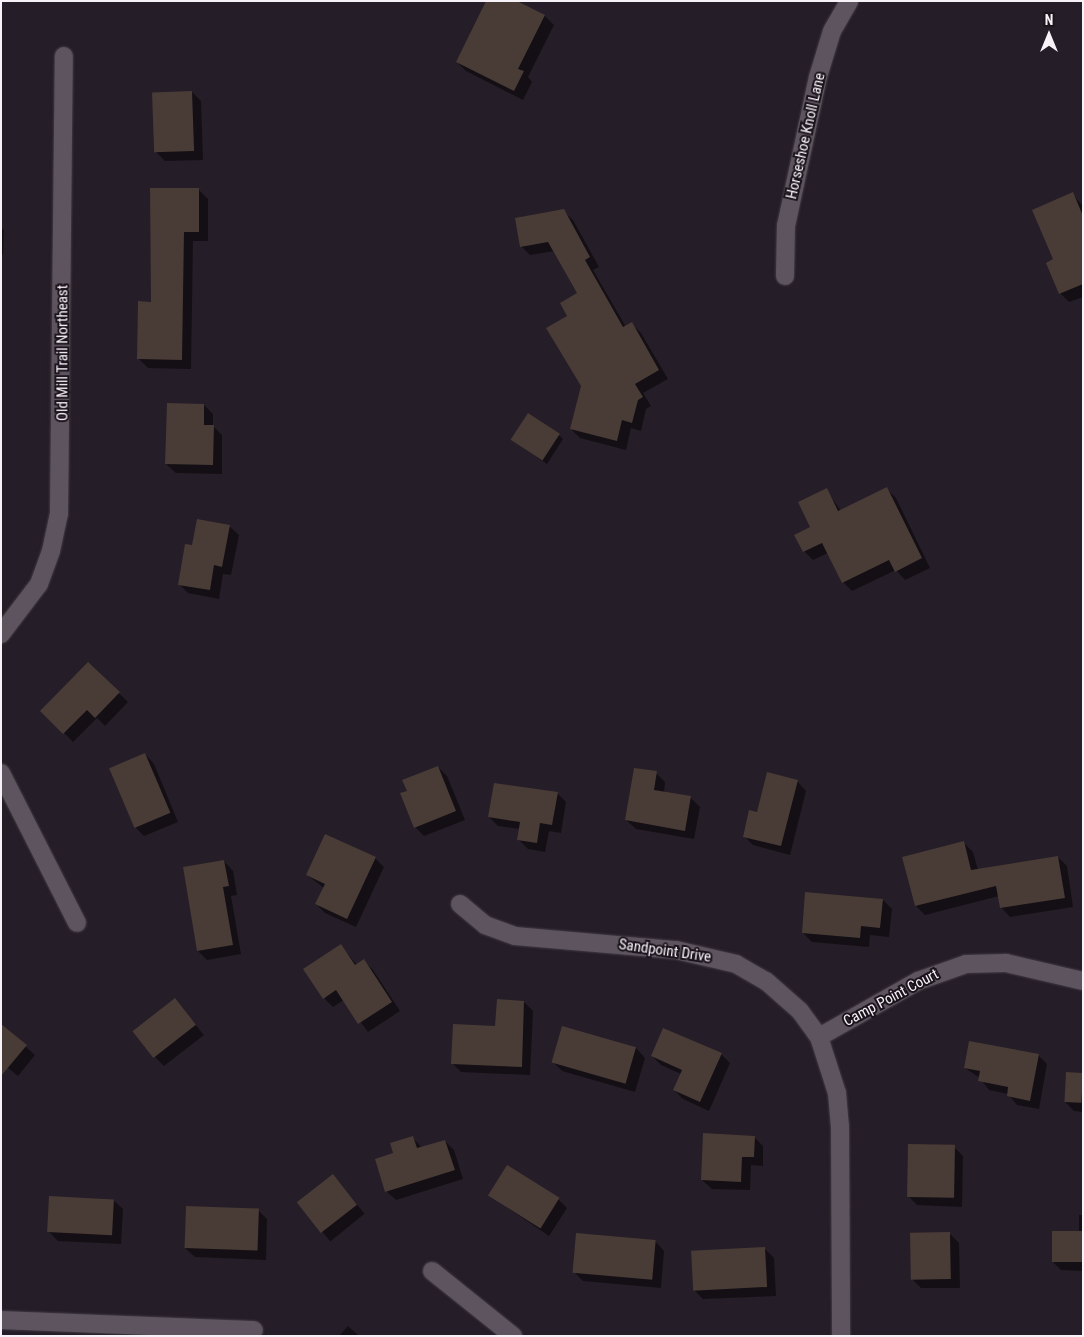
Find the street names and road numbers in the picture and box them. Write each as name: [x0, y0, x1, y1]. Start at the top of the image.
street label: Horseshoe Knoll Lane: [783, 71, 829, 201]
street label: Old Mill Trail Northeast: [54, 285, 72, 421]
street label: Sandpoint Drive: [618, 936, 712, 966]
street label: Camp Point Court: [841, 965, 941, 1031]

